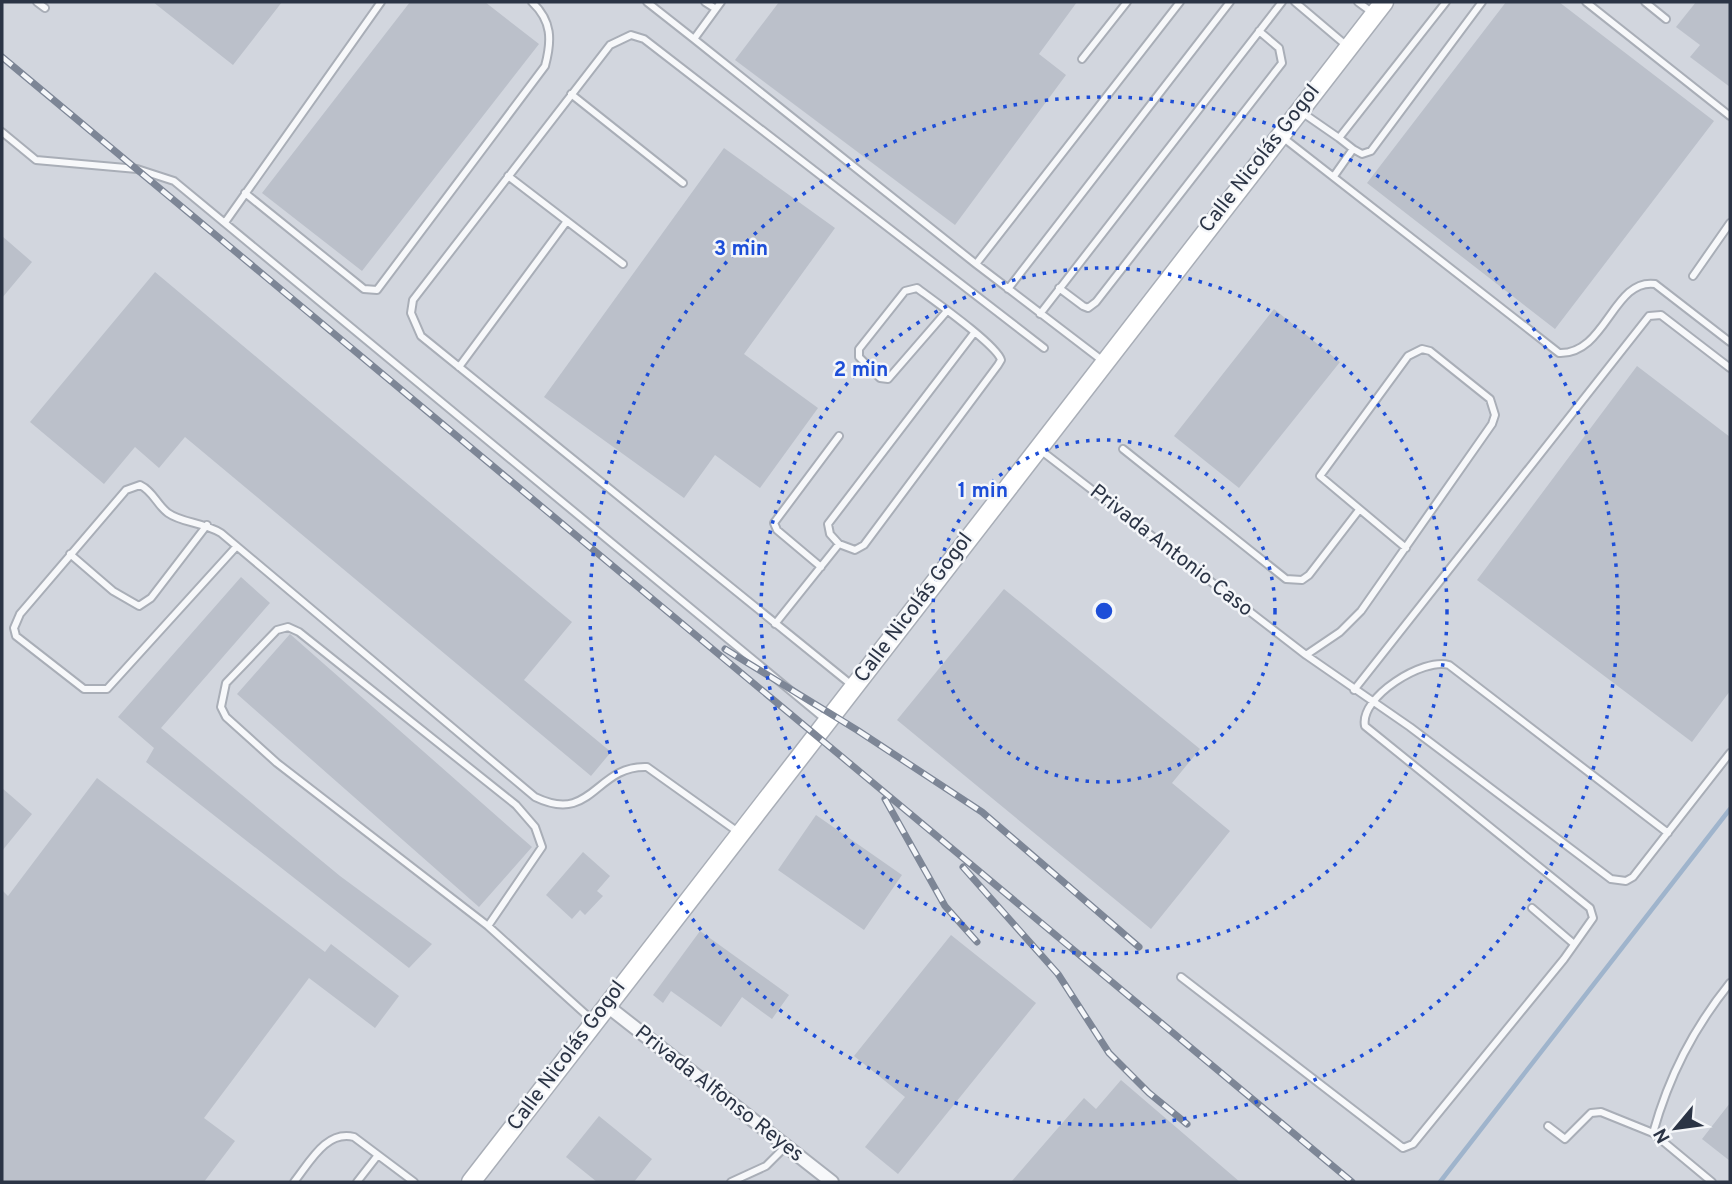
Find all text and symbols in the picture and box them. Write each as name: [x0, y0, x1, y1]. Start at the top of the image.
street label: Calle Nicolás Gogol: [1194, 79, 1326, 239]
text: 3 min: [714, 236, 768, 263]
text: 2 min: [834, 357, 888, 384]
text: 1 min: [958, 478, 1008, 505]
street label: Privada Antonio Caso: [1084, 479, 1258, 623]
street label: Calle Nicolás Gogol: [849, 528, 979, 688]
centre of rings: [1092, 599, 1116, 623]
street label: Calle Nicolás Gogol: [502, 976, 632, 1136]
street label: Privada Alfonso Reyes: [629, 1019, 809, 1169]
north arrow: [1641, 1093, 1711, 1163]
text: N: [1649, 1123, 1677, 1147]

